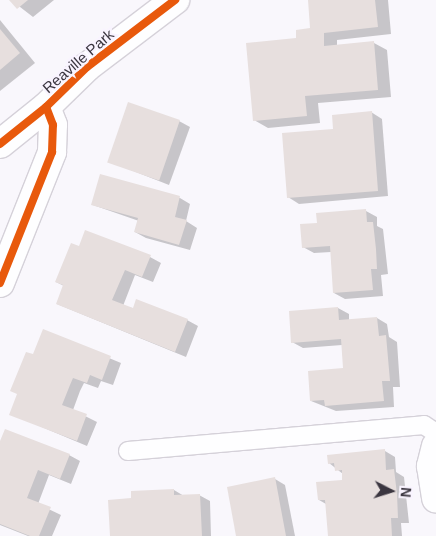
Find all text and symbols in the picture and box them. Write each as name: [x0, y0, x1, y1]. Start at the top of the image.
street label: Reaville Park: [39, 25, 117, 97]
north arrow: [366, 466, 416, 516]
text: N: [398, 487, 414, 498]

